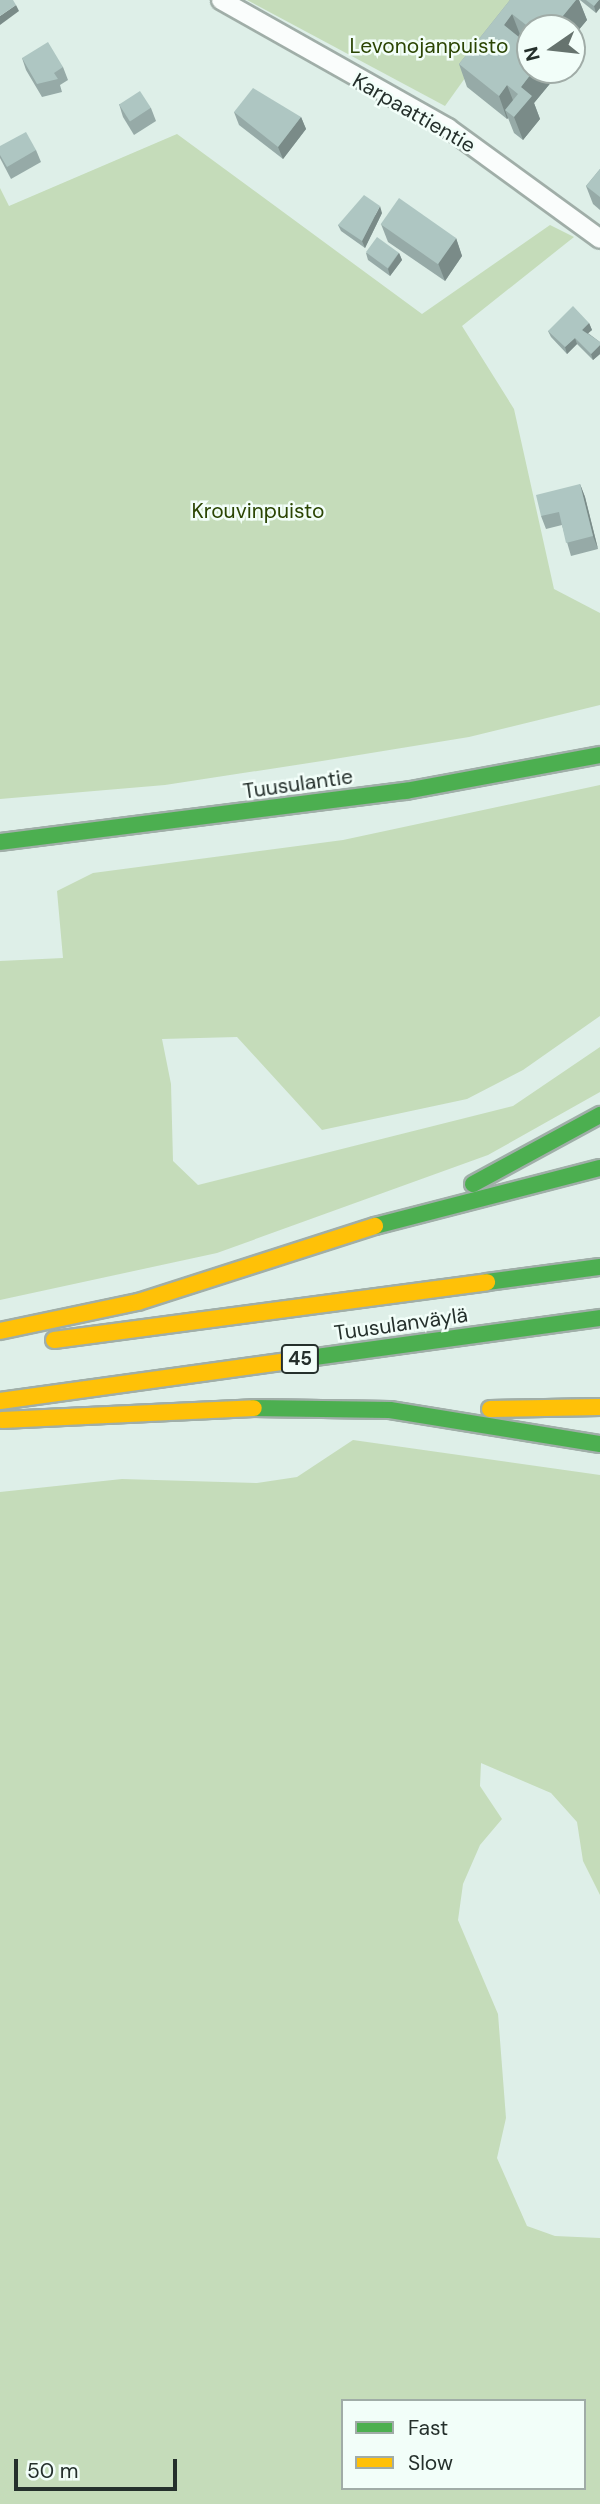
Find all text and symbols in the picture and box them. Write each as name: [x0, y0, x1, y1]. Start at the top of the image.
north arrow: [516, 14, 586, 84]
park label: Levonojanpuisto: [350, 33, 508, 59]
text: N: [518, 44, 546, 63]
street label: Karpaattientie: [348, 68, 480, 158]
park label: Krouvinpuisto: [192, 498, 324, 524]
street label: Tuusulantie: [241, 764, 355, 804]
street label: Tuusulanväylä: [333, 1302, 469, 1346]
road number: 45: [281, 1344, 319, 1374]
legend: [341, 2399, 586, 2490]
text: Fast: [408, 2414, 448, 2442]
scale bar: [18, 2444, 180, 2488]
text: Slow: [408, 2449, 453, 2477]
text: 50 m: [27, 2457, 78, 2485]

